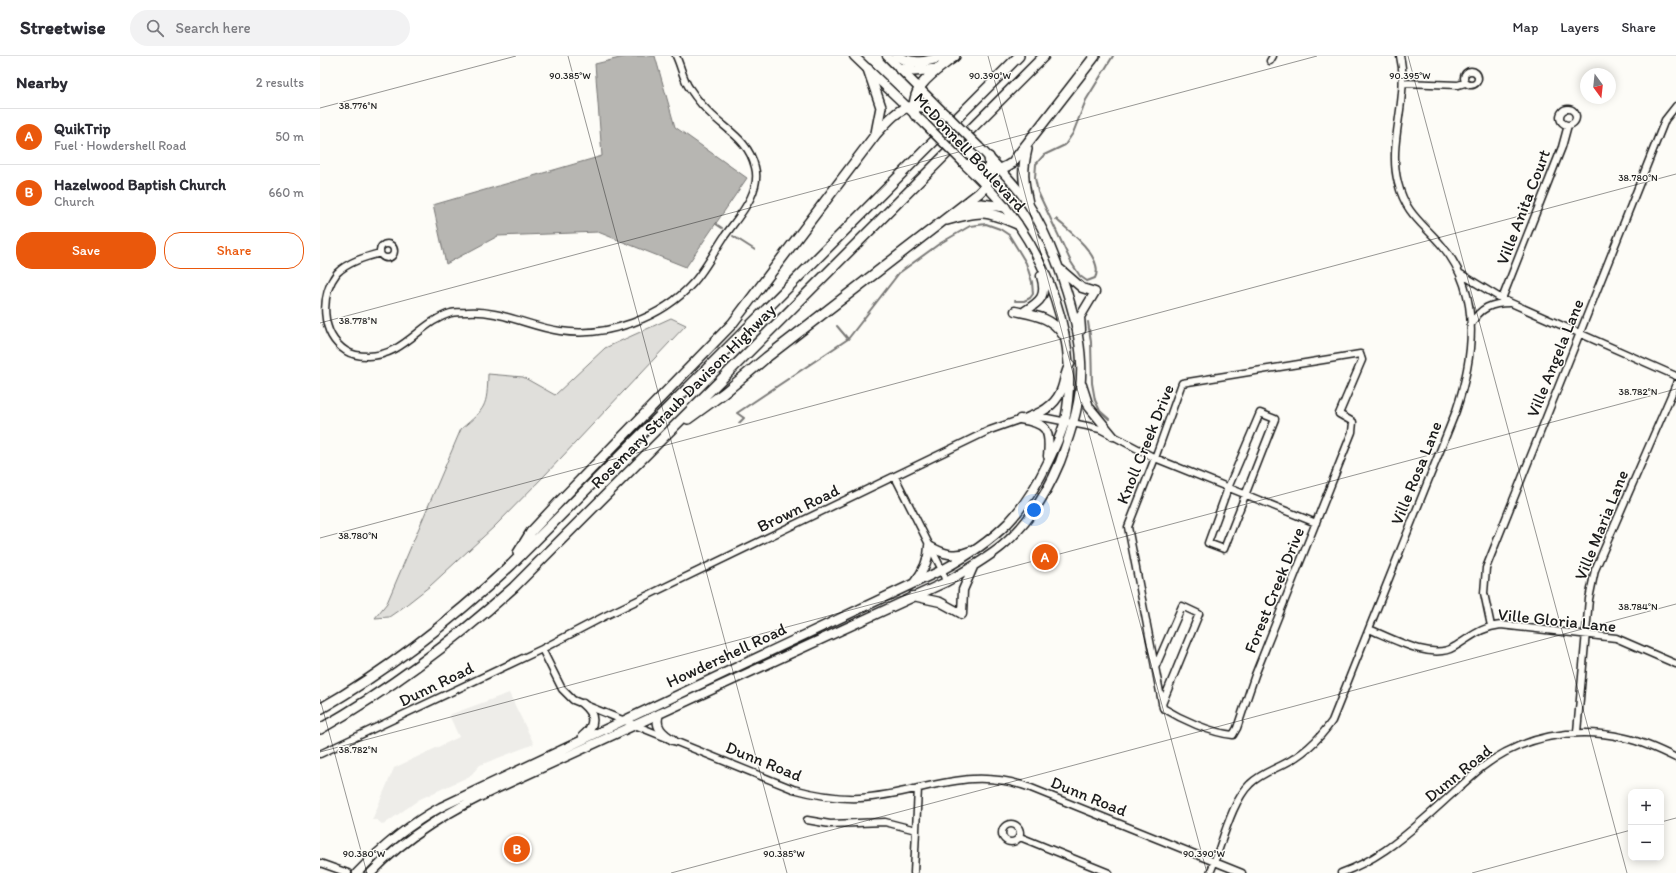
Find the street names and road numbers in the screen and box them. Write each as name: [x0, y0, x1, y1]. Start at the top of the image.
street label: McDonnell Boulevard: [910, 88, 1031, 216]
street label: Ville Anita Court: [1492, 147, 1554, 267]
street label: Ville Angela Lane: [1522, 296, 1588, 420]
street label: Rosemary Straub Davison Highway: [586, 299, 780, 493]
street label: Knoll Creek Drive: [1112, 381, 1178, 507]
street label: Ville Rosa Lane: [1386, 418, 1446, 528]
street label: Ville Maria Lane: [1570, 467, 1632, 583]
street label: Brown Road: [754, 479, 843, 536]
street label: Forest Creek Drive: [1240, 524, 1308, 656]
street label: Ville Gloria Lane: [1497, 604, 1617, 636]
street label: Howdershell Road: [663, 618, 789, 692]
street label: Dunn Road: [395, 657, 477, 711]
street label: Dunn Road: [723, 737, 806, 786]
street label: Dunn Road: [1420, 739, 1496, 806]
street label: Dunn Road: [1048, 772, 1131, 821]

